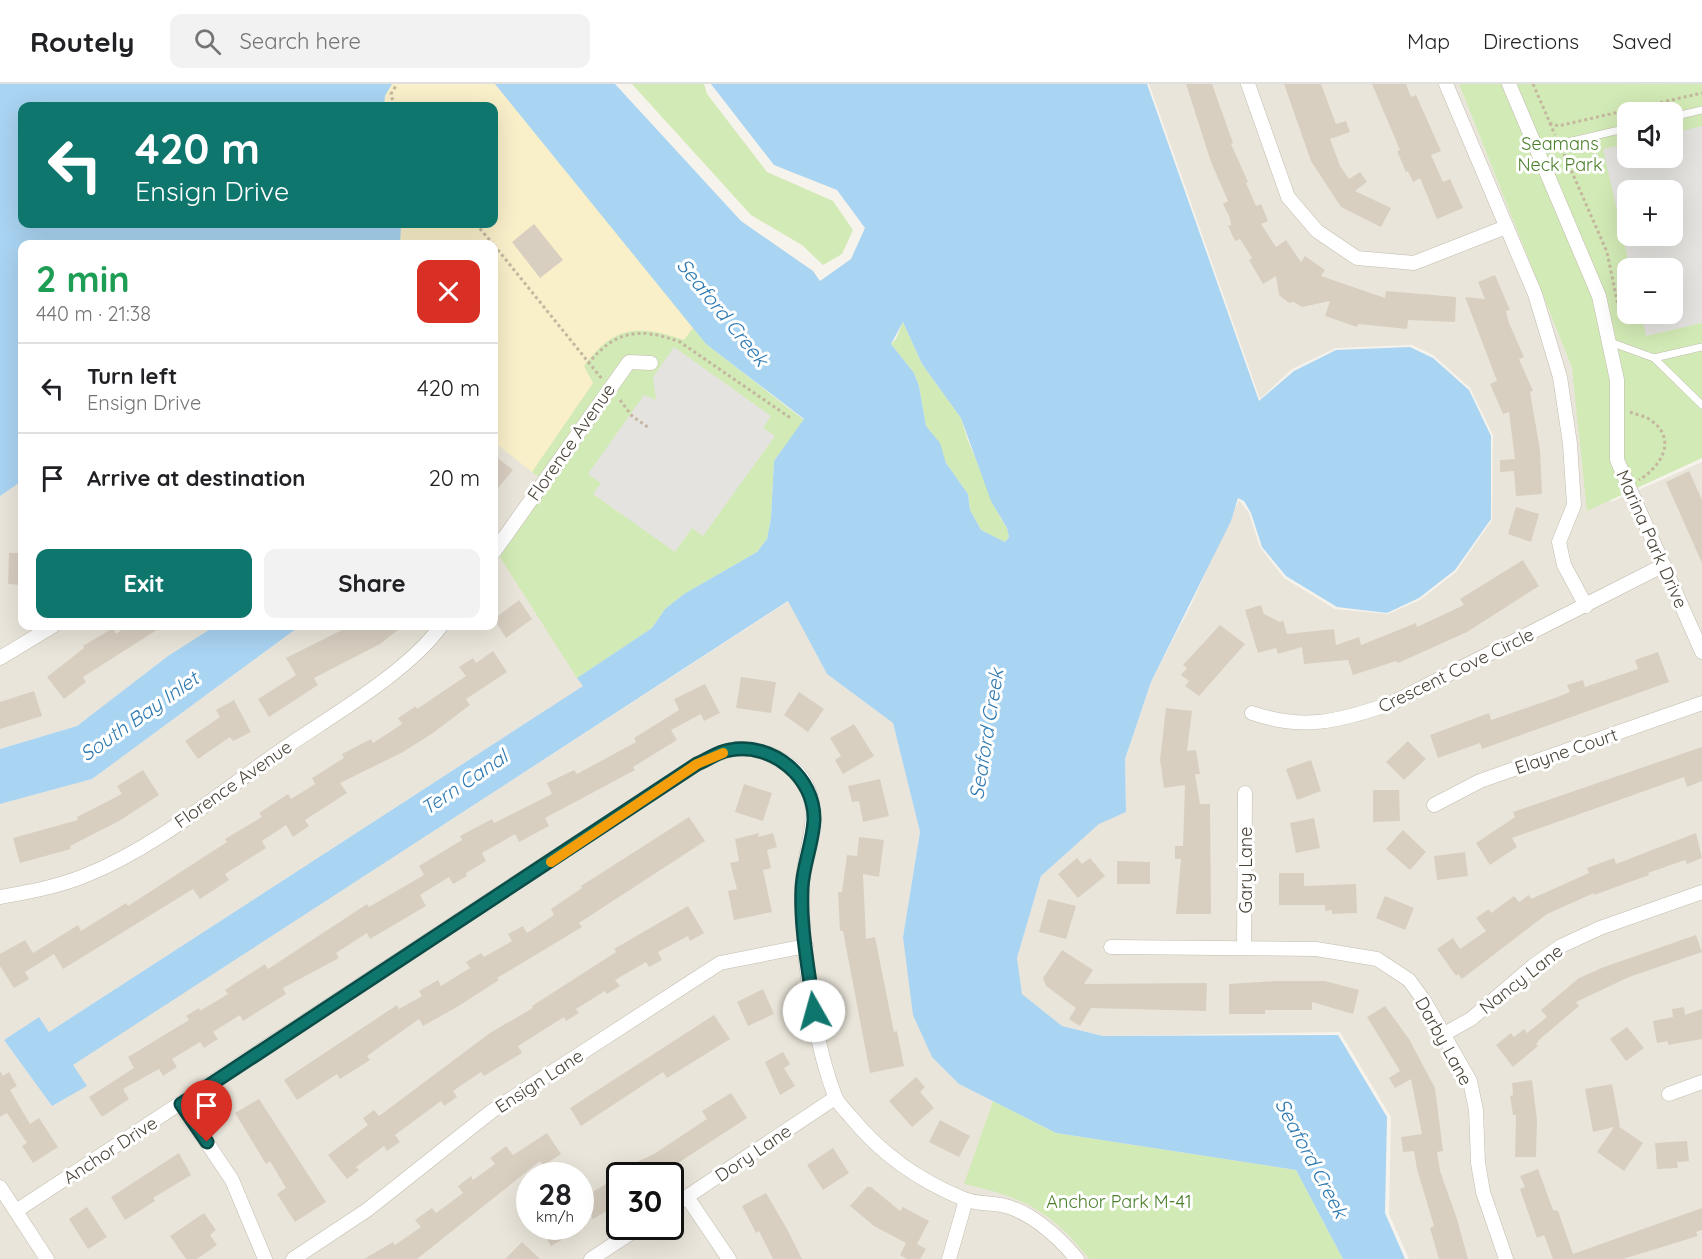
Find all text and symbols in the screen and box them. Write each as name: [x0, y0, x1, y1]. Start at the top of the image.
search box: [170, 14, 590, 68]
text: Routely: [30, 24, 134, 59]
icon: search: [191, 25, 224, 58]
text: Search here: [239, 27, 361, 55]
text: Map: [1407, 28, 1450, 54]
text: Directions: [1483, 28, 1579, 54]
text: Saved: [1612, 28, 1672, 54]
map controls: [1617, 102, 1683, 324]
button: sound: [1617, 102, 1683, 168]
text: 420 m: [135, 122, 260, 175]
icon: left: [36, 126, 114, 204]
park label: Seamans Neck Park: [1517, 132, 1603, 176]
text: Ensign Drive: [135, 174, 289, 208]
button: +: [1617, 180, 1683, 246]
water label: Seaford Creek: [672, 253, 776, 373]
text: 2 min: [36, 256, 130, 301]
button: −: [1617, 258, 1683, 324]
button: close: [417, 260, 480, 323]
text: 440 m · 21:38: [36, 301, 151, 326]
text: Turn left: [87, 362, 177, 390]
icon: left: [36, 372, 69, 405]
text: 420 m: [417, 374, 480, 402]
street label: Florence Avenue: [522, 379, 620, 505]
text: Ensign Drive: [87, 390, 201, 415]
icon: arrive: [36, 462, 69, 495]
text: Arrive at destination: [87, 464, 305, 492]
text: 20 m: [429, 464, 480, 492]
street label: Marina Park Drive: [1611, 466, 1693, 612]
button: Exit: [36, 549, 252, 618]
button: Share: [264, 549, 480, 618]
street label: Crescent Cove Circle: [1374, 622, 1538, 718]
water label: South Bay Inlet: [75, 665, 205, 766]
water label: Seaford Creek: [963, 665, 1009, 801]
street label: Elayne Court: [1512, 723, 1620, 779]
street label: Florence Avenue: [170, 735, 296, 833]
water label: Tern Canal: [416, 743, 514, 820]
street label: Gary Lane: [1234, 827, 1257, 913]
street label: Nancy Lane: [1475, 939, 1567, 1019]
position arrow: [782, 979, 846, 1043]
street label: Darby Lane: [1410, 993, 1478, 1089]
street label: Ensign Lane: [491, 1044, 587, 1118]
pin: [181, 1080, 232, 1142]
icon: arrive: [190, 1089, 223, 1122]
water label: Seaford Creek: [1270, 1094, 1355, 1224]
street label: Anchor Drive: [59, 1111, 161, 1189]
street label: Dory Lane: [710, 1119, 796, 1187]
speed limit sign: 30: [606, 1162, 684, 1240]
text: 28: [538, 1175, 572, 1213]
park label: Anchor Park M-41: [1046, 1190, 1192, 1213]
text: km/h: [536, 1207, 574, 1226]

